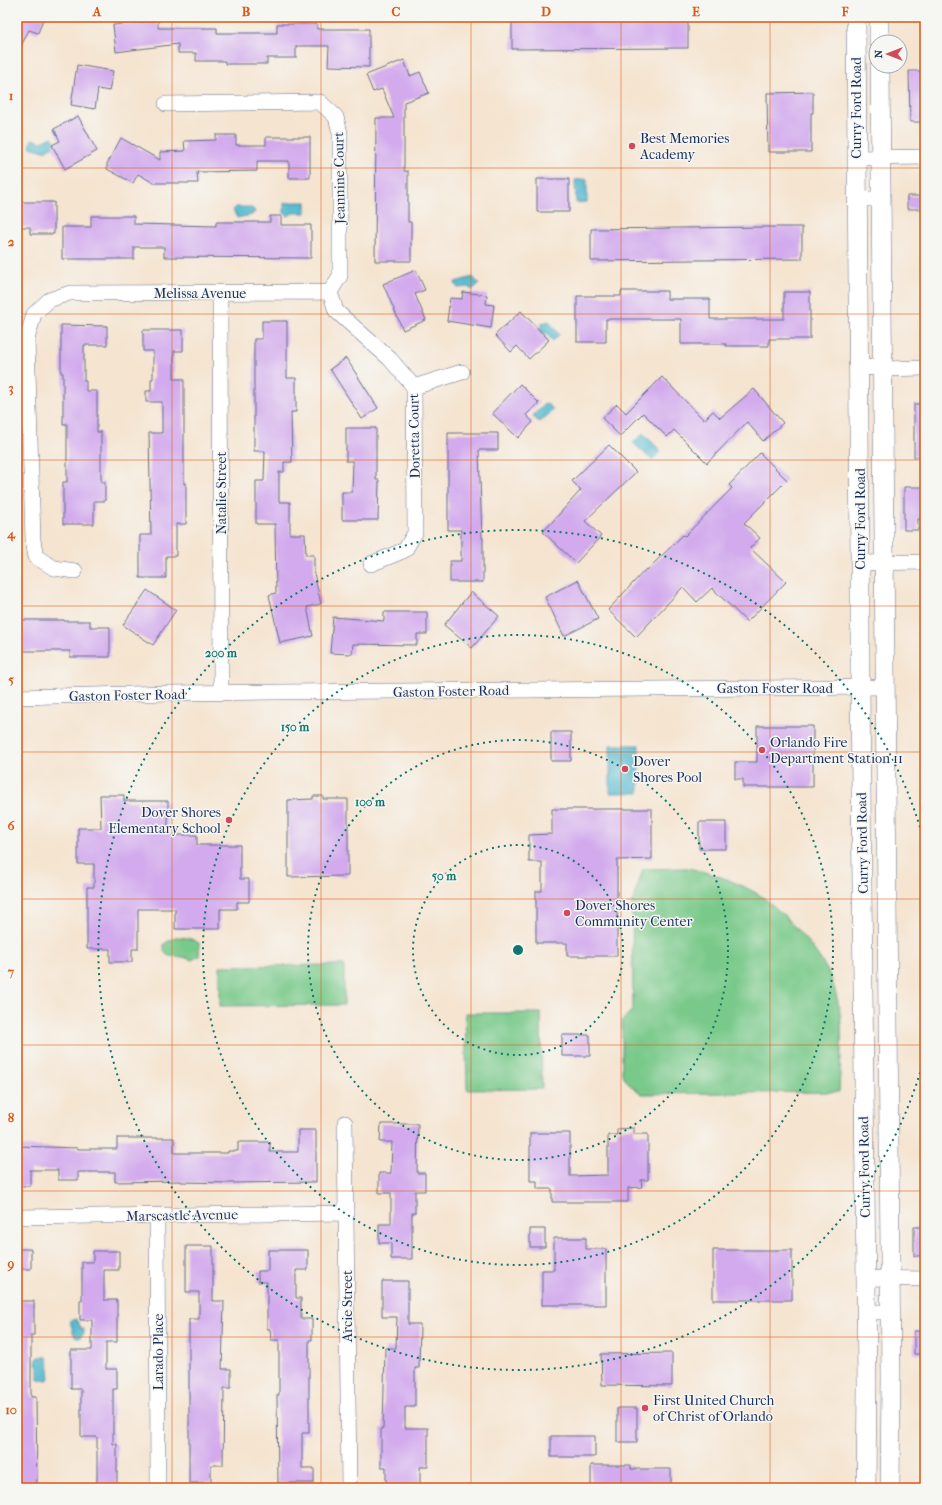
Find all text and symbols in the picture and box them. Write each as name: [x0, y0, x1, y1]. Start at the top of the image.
text: A: [92, 4, 102, 19]
text: B: [242, 4, 251, 19]
text: C: [392, 4, 401, 19]
text: D: [541, 4, 551, 19]
text: E: [692, 4, 700, 19]
text: F: [841, 4, 849, 19]
north arrow: [868, 34, 908, 74]
text: N: [872, 49, 885, 58]
street label: Curry Ford Road: [848, 57, 865, 159]
text: 1: [9, 88, 14, 103]
place label: Best Memories Academy: [639, 130, 729, 163]
street label: Jeannine Court: [330, 132, 349, 225]
marker: Best Memories Academy: [627, 141, 637, 151]
text: 2: [8, 234, 15, 249]
street label: Melissa Avenue: [154, 285, 246, 302]
text: 3: [8, 380, 14, 396]
street label: Doretta Court: [405, 393, 424, 479]
street label: Natalie Street: [213, 451, 230, 535]
street label: Curry Ford Road: [852, 468, 869, 570]
text: 4: [6, 526, 16, 542]
text: 200 m: [205, 646, 238, 660]
text: 5: [8, 672, 14, 687]
street label: Gaston Foster Road: [717, 680, 834, 697]
street label: Gaston Foster Road: [393, 682, 510, 701]
street label: Gaston Foster Road: [69, 686, 186, 705]
text: 150 m: [281, 720, 310, 734]
place label: Orlando Fire Department Station 11: [770, 734, 903, 767]
marker: Orlando Fire Department Station 11: [757, 745, 767, 755]
place label: Dover Shores Pool: [633, 753, 702, 786]
marker: Dover Shores Pool: [620, 764, 630, 774]
street label: Curry Ford Road: [853, 792, 872, 894]
text: 100 m: [355, 795, 386, 809]
place label: Dover Shores Elementary School: [108, 804, 221, 837]
marker: Dover Shores Elementary School: [224, 815, 234, 825]
text: 6: [7, 818, 15, 833]
text: 50 m: [432, 869, 457, 883]
place label: Dover Shores Community Center: [575, 897, 692, 930]
marker: Dover Shores Community Center: [562, 908, 572, 918]
centre of rings: [511, 943, 525, 957]
text: 7: [7, 964, 15, 979]
text: 8: [8, 1110, 15, 1125]
street label: Curry Ford Road: [855, 1116, 874, 1218]
street label: Marscastle Avenue: [126, 1206, 238, 1225]
text: 9: [7, 1256, 15, 1272]
street label: Arcie Street: [339, 1270, 356, 1343]
street label: Larado Place: [150, 1313, 167, 1391]
place label: First United Church of Christ of Orlando: [653, 1392, 774, 1425]
text: 10: [5, 1402, 17, 1417]
marker: First United Church of Christ of Orlando: [640, 1403, 650, 1413]

